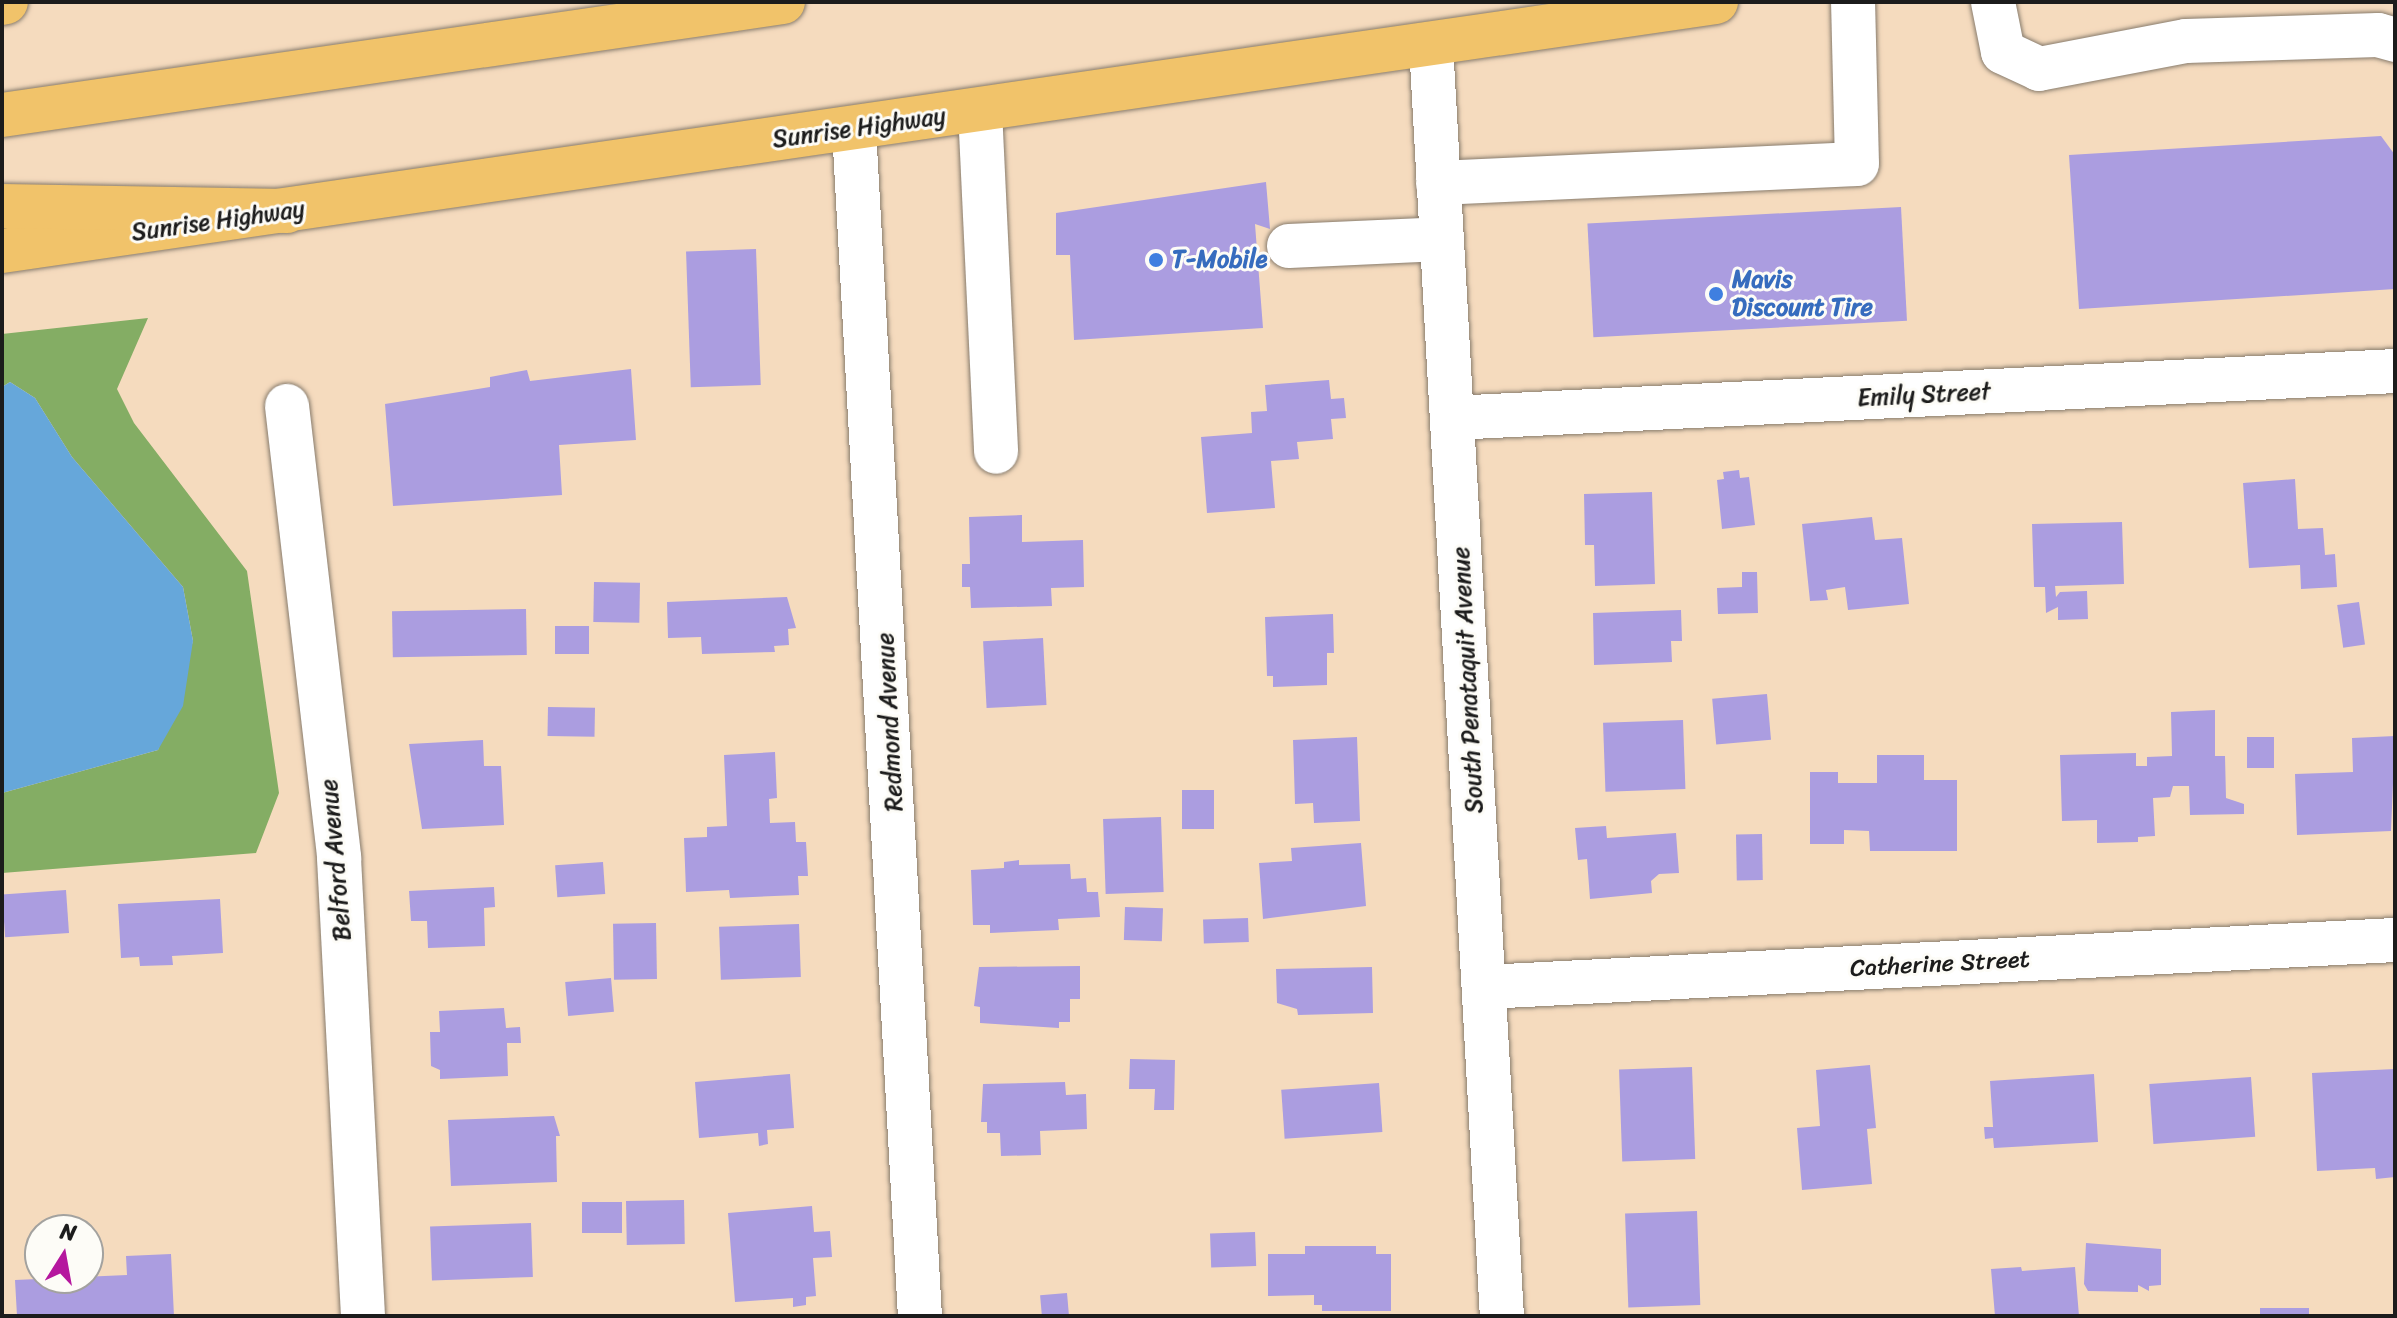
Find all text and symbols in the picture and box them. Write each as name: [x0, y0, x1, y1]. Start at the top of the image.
street label: Sunrise Highway: [771, 102, 947, 154]
street label: Sunrise Highway: [130, 195, 306, 247]
place label: T-Mobile: [1172, 246, 1267, 274]
marker: T-Mobile: [1147, 251, 1165, 269]
place label: Mavis Discount Tire: [1732, 266, 1873, 322]
marker: Mavis Discount Tire: [1707, 285, 1725, 303]
street label: Emily Street: [1857, 377, 1991, 413]
street label: South Penataquit Avenue: [1447, 545, 1489, 815]
street label: Redmond Avenue: [871, 632, 909, 812]
street label: Belford Avenue: [315, 778, 357, 942]
street label: Catherine Street: [1849, 945, 2031, 983]
text: N: [57, 1211, 79, 1253]
north arrow: [24, 1214, 104, 1294]

